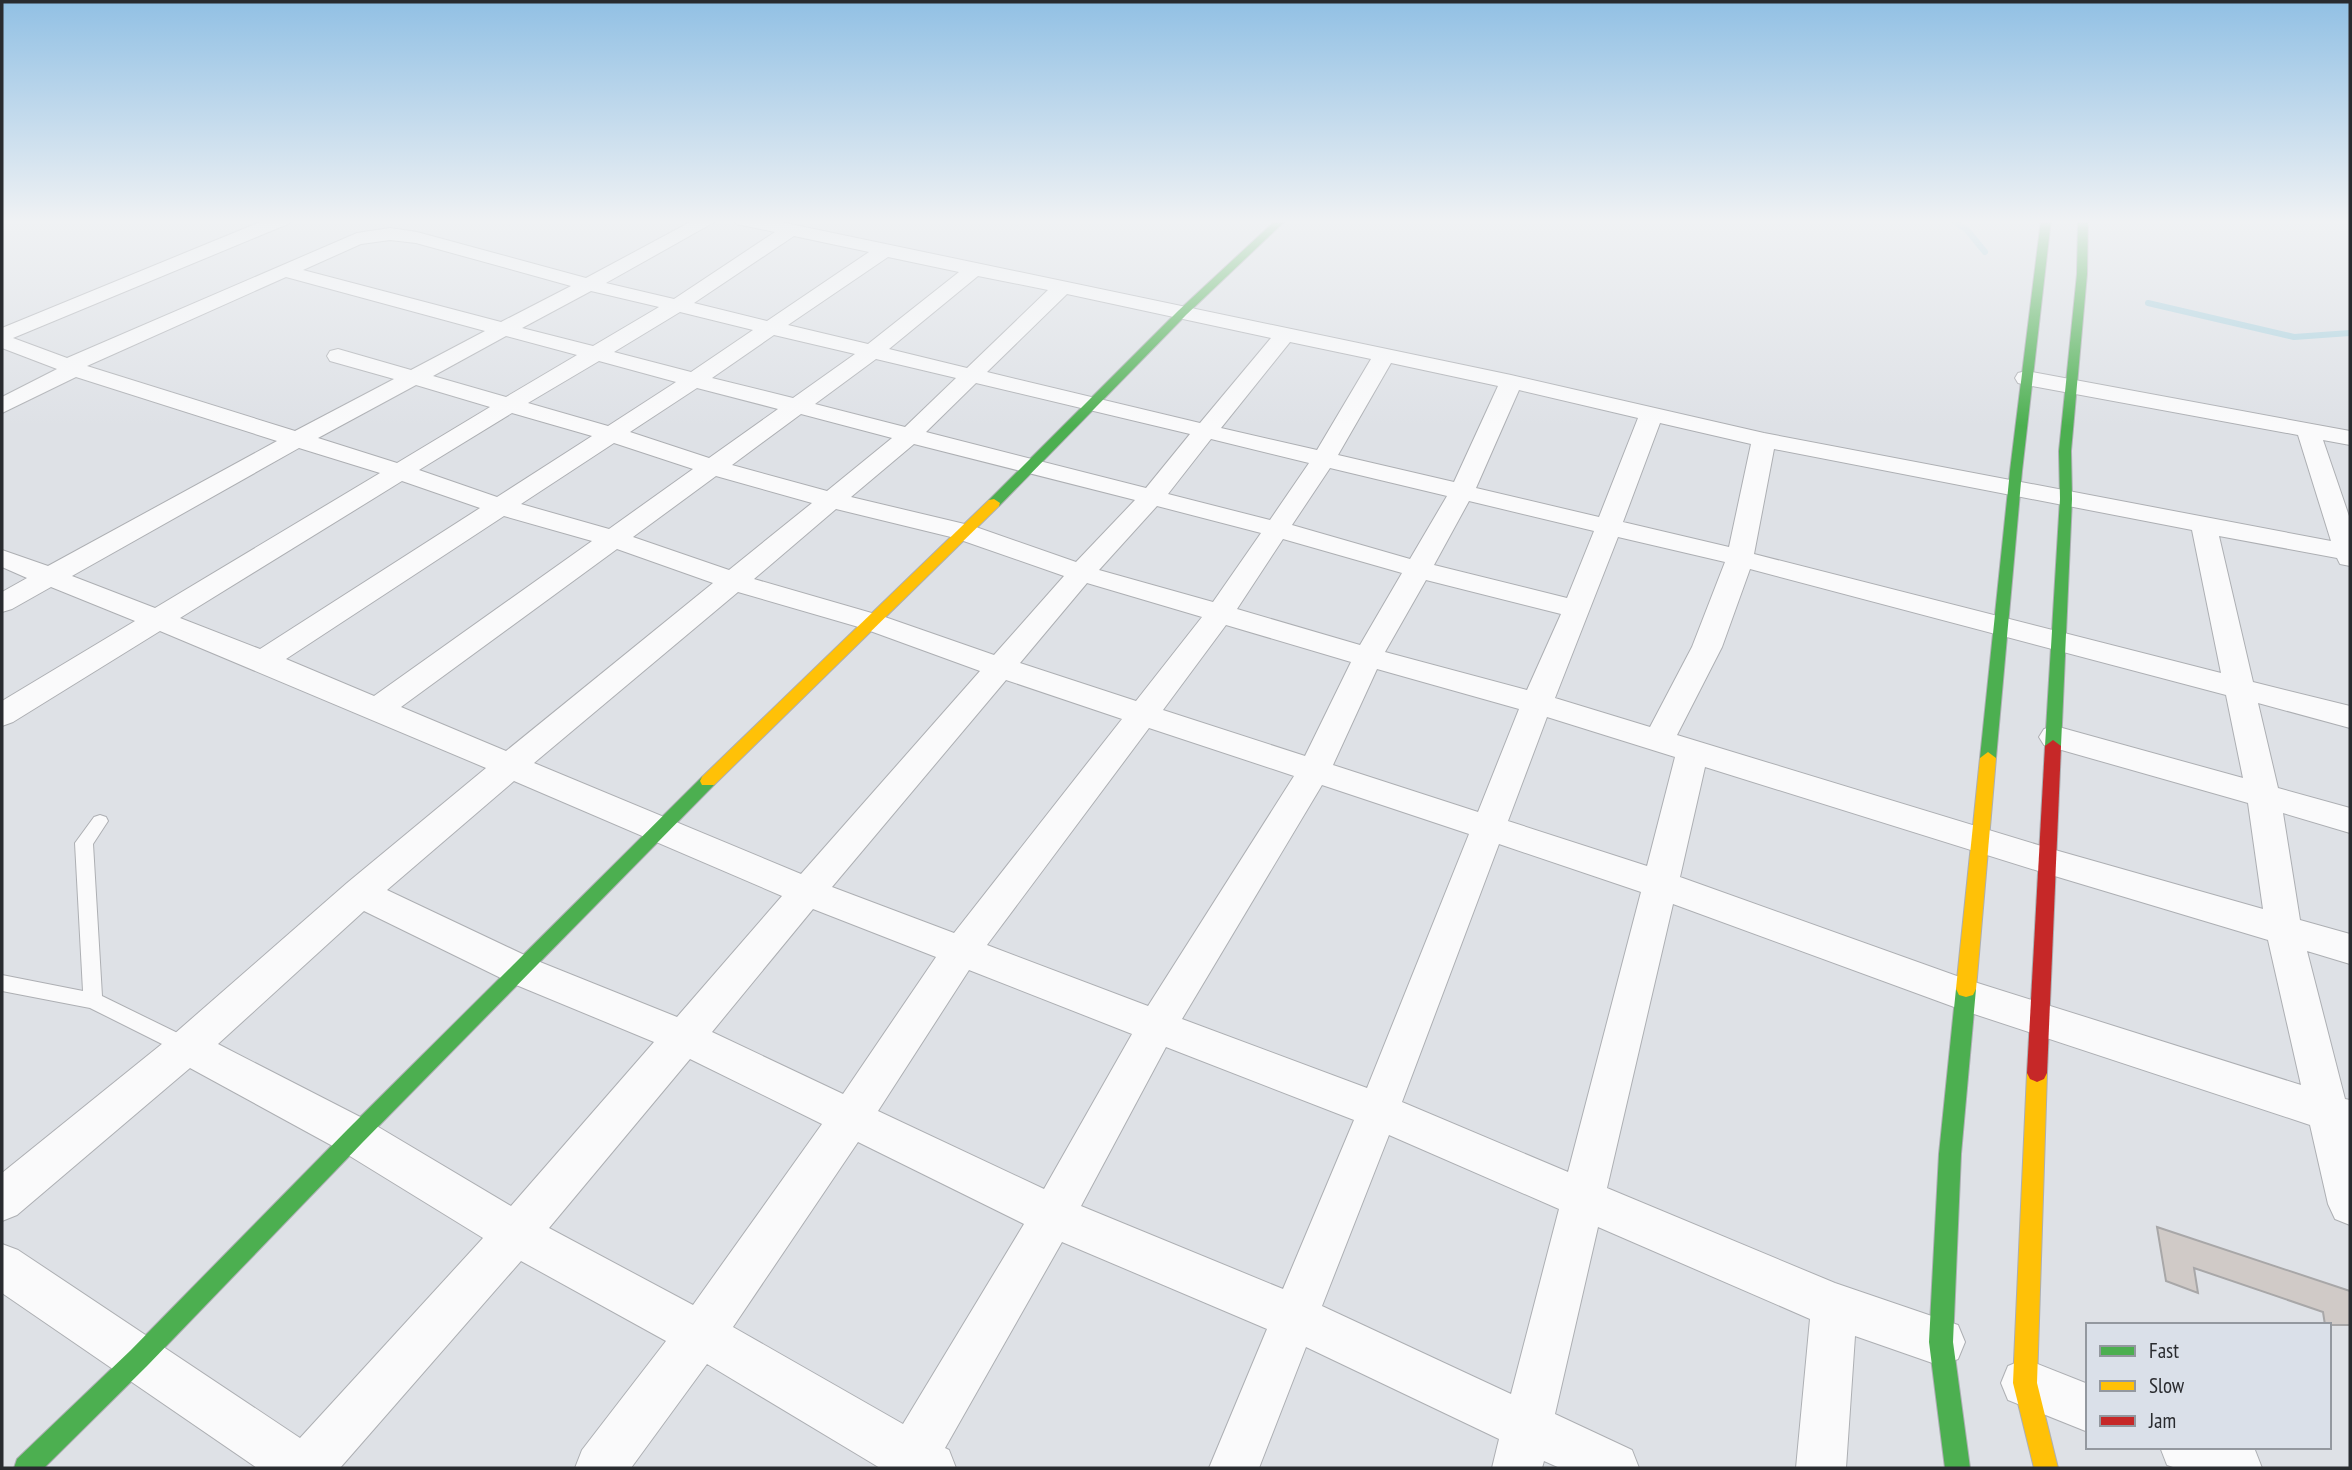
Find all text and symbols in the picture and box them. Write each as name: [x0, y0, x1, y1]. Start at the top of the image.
legend: [2086, 1323, 2331, 1449]
text: Fast: [2149, 1337, 2179, 1364]
text: Slow: [2149, 1372, 2185, 1399]
text: Jam: [2148, 1407, 2176, 1434]

